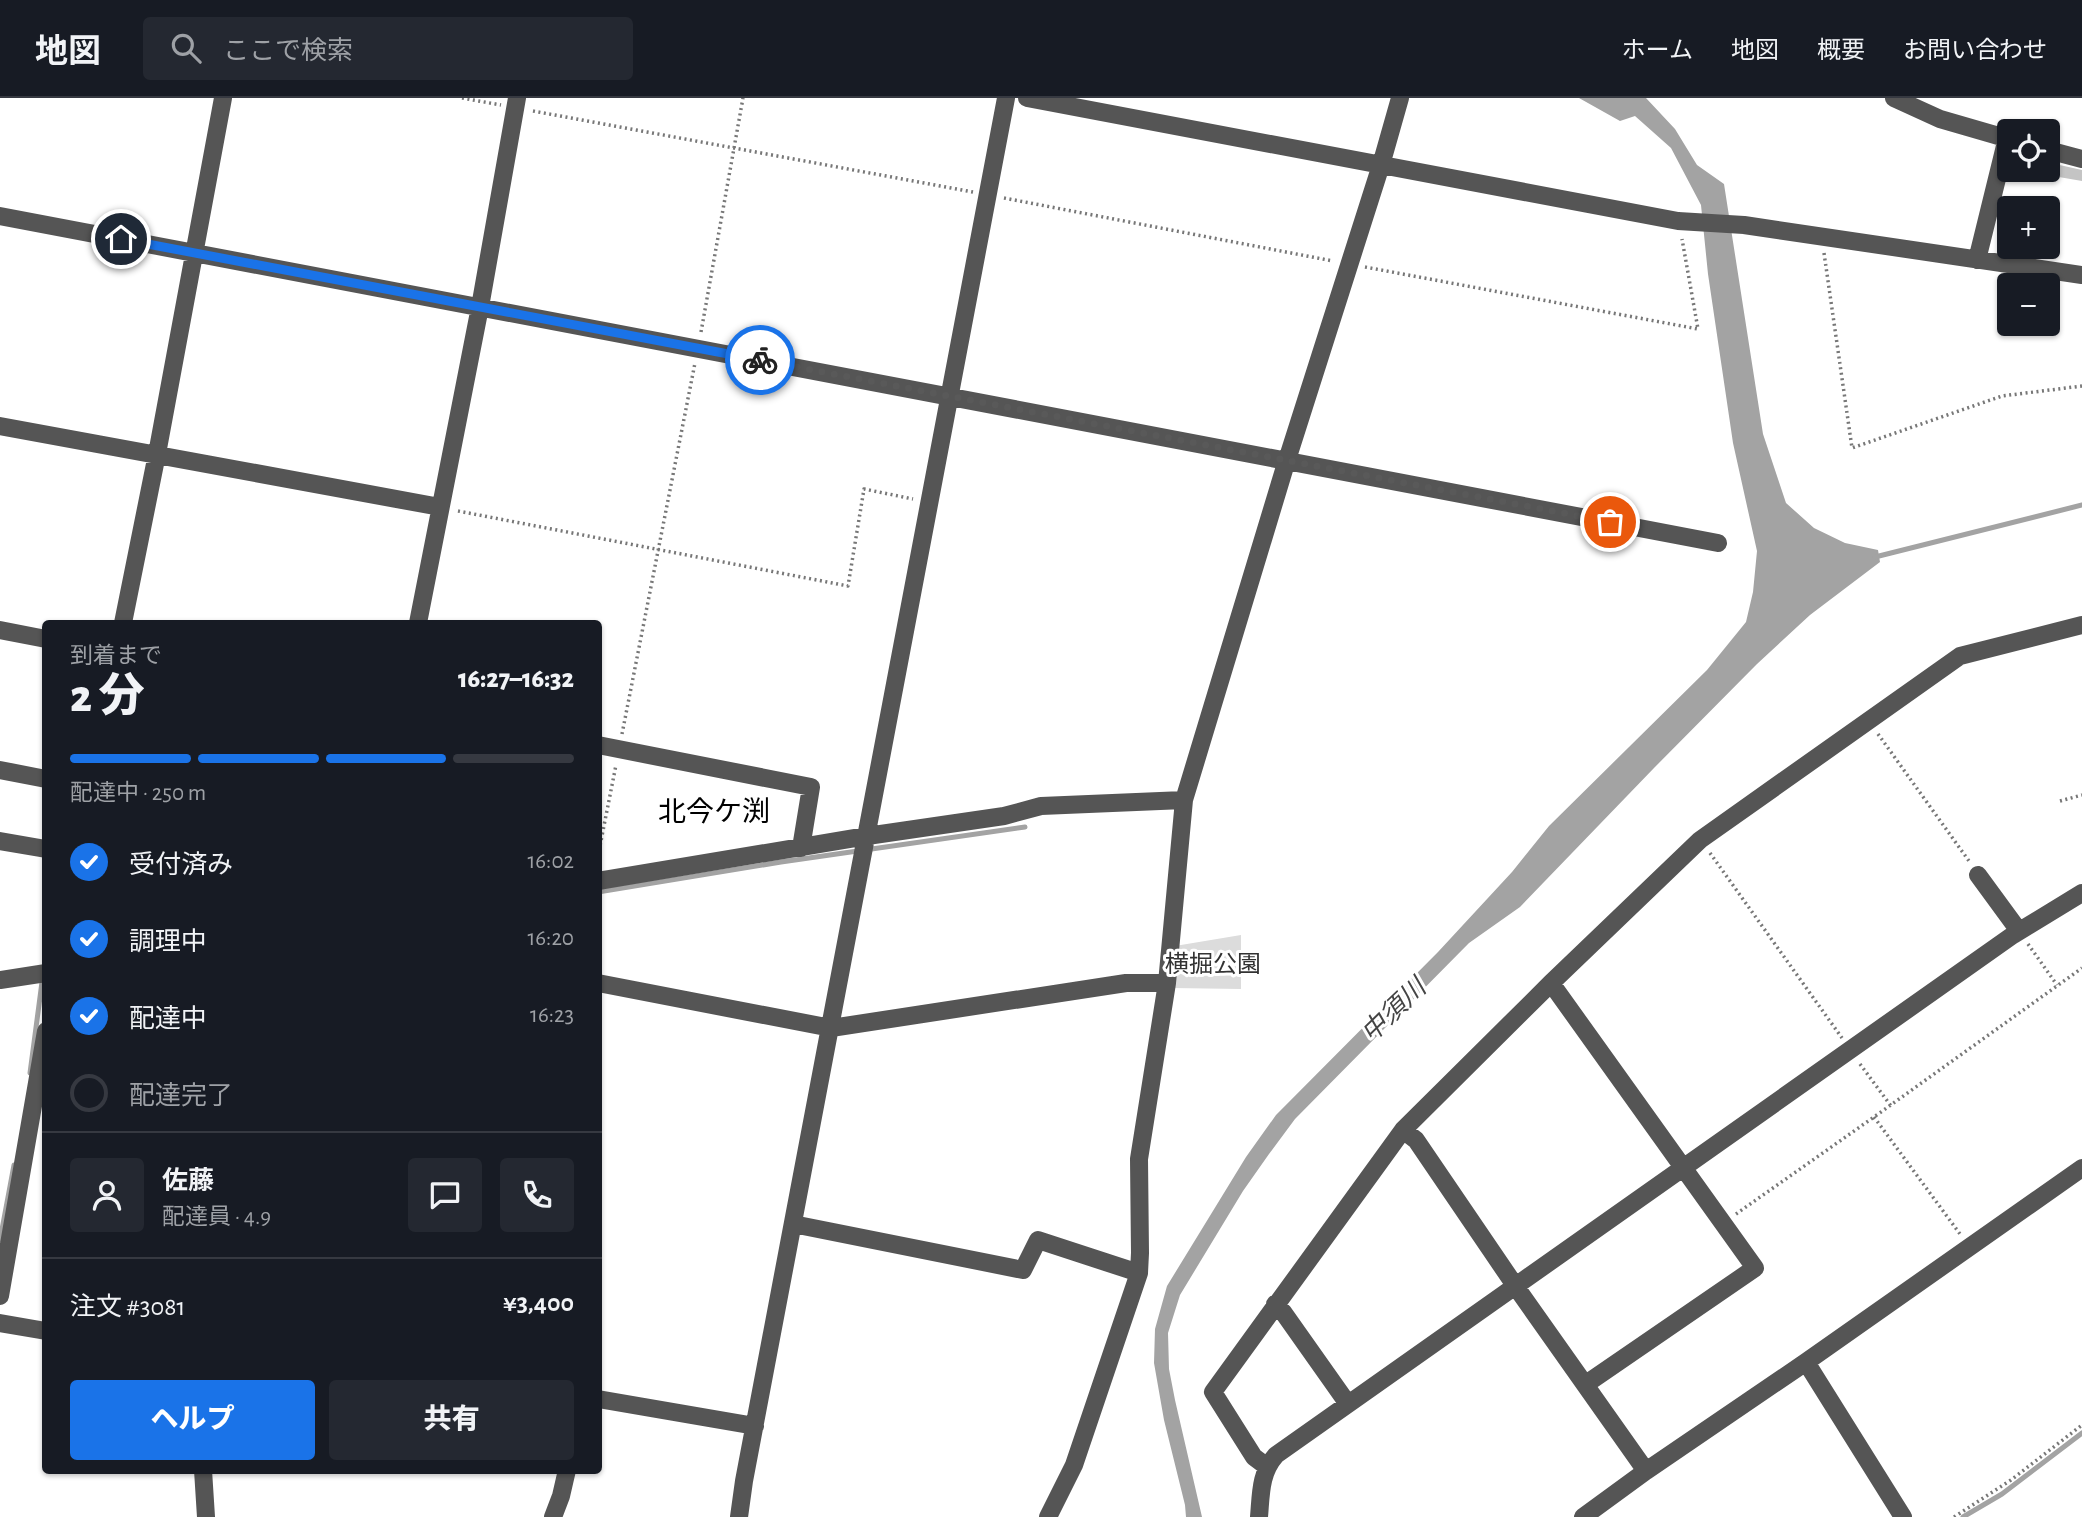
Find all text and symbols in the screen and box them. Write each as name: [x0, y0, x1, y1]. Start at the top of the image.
search box: [143, 17, 633, 80]
icon: search: [167, 29, 205, 67]
text: 地図: [35, 36, 101, 69]
text: ここで検索: [223, 38, 353, 64]
text: ホーム: [1622, 39, 1693, 63]
text: 地図: [1731, 39, 1779, 63]
text: 概要: [1817, 39, 1865, 63]
text: お問い合わせ: [1903, 39, 2047, 63]
map controls: [1997, 119, 2060, 336]
button: locate: [1997, 119, 2060, 182]
button: +: [1997, 196, 2060, 259]
pin: [91, 209, 151, 269]
icon: home: [102, 220, 140, 258]
button: −: [1997, 273, 2060, 336]
courier: [725, 325, 795, 395]
icon: bike: [741, 341, 779, 379]
pin: [1580, 492, 1640, 552]
icon: bag: [1591, 503, 1629, 541]
text: 到着まで: [70, 645, 162, 668]
text: 16:27–16:32: [458, 666, 574, 692]
text: 2 分: [70, 674, 145, 720]
text: 配達中 · 250 m: [70, 782, 206, 805]
district label: 北今ケ渕: [658, 797, 770, 827]
icon: check: [70, 843, 108, 881]
text: 16:02: [527, 850, 574, 873]
text: 受付済み: [129, 852, 233, 878]
icon: check: [70, 920, 108, 958]
text: 16:20: [527, 927, 574, 950]
text: 調理中: [129, 929, 207, 955]
park label: 横掘公園: [1165, 951, 1261, 977]
water label: 中須川: [1356, 971, 1433, 1047]
icon: check: [70, 997, 108, 1035]
text: 16:23: [530, 1004, 574, 1027]
text: 配達中: [129, 1006, 207, 1032]
text: 配達完了: [129, 1083, 233, 1109]
button: person: [70, 1158, 144, 1232]
button: chat: [408, 1158, 482, 1232]
button: phone: [500, 1158, 574, 1232]
text: 佐藤: [162, 1168, 214, 1194]
text: 配達員 · 4.9: [162, 1206, 271, 1229]
text: ¥3,400: [503, 1290, 574, 1316]
text: 注文 #3081: [70, 1294, 185, 1320]
button: ヘルプ: [70, 1380, 315, 1460]
button: 共有: [329, 1380, 574, 1460]

